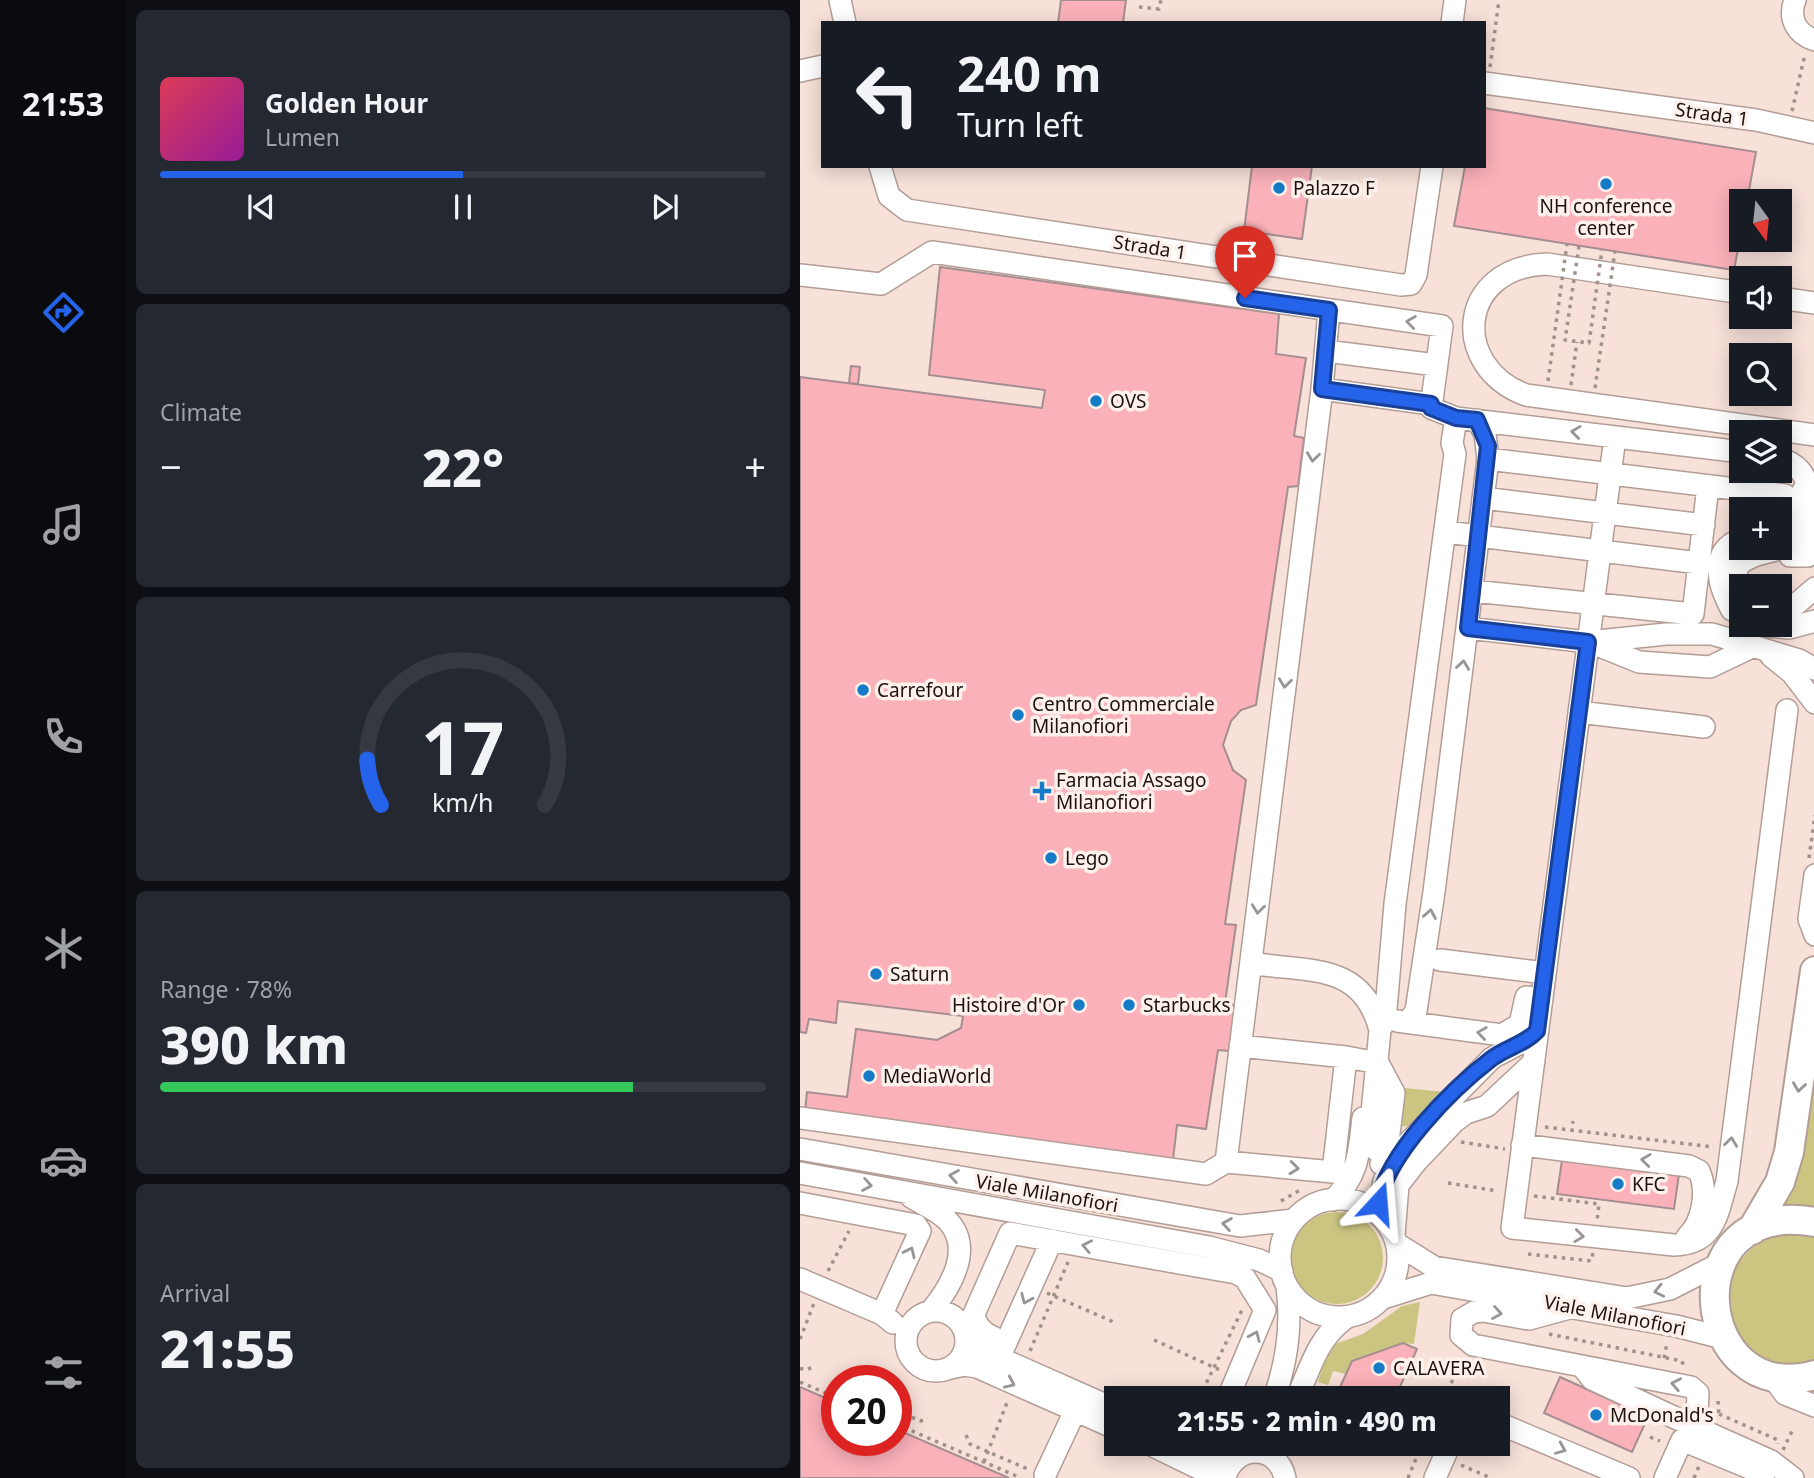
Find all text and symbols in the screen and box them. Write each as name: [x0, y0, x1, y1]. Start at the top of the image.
text: 240 m: [957, 40, 1102, 106]
icon: left: [842, 49, 933, 140]
text: 21:53: [22, 82, 104, 125]
text: Golden Hour: [265, 85, 428, 121]
street label: Strada 1: [1674, 96, 1750, 132]
text: Turn left: [957, 103, 1083, 146]
text: Lumen: [265, 121, 340, 153]
place label: Palazzo F: [1293, 175, 1375, 201]
marker: NH conference center: [1598, 176, 1614, 192]
marker: Palazzo F: [1271, 180, 1287, 196]
icon: previous: [242, 188, 280, 226]
icon: pause: [444, 188, 482, 226]
icon: next: [646, 188, 684, 226]
north arrow: [1729, 189, 1792, 252]
map controls: [1729, 189, 1792, 637]
place label: NH conference center: [1540, 193, 1672, 241]
pin: [1215, 226, 1275, 298]
street label: Strada 1: [1112, 228, 1188, 266]
icon: arrive: [1226, 237, 1264, 275]
button: sound: [1729, 266, 1792, 329]
icon: directions: [39, 288, 88, 337]
one-way arrow: [1405, 315, 1417, 330]
button: search: [1729, 343, 1792, 406]
place label: OVS: [1110, 388, 1146, 414]
marker: OVS: [1088, 393, 1104, 409]
text: Climate: [160, 396, 242, 428]
button: layers: [1729, 420, 1792, 483]
one-way arrow: [1571, 425, 1582, 440]
text: 22°: [422, 431, 504, 502]
text: −: [160, 440, 182, 492]
text: +: [744, 440, 766, 492]
one-way arrow: [1306, 451, 1321, 463]
button: +: [1729, 497, 1792, 560]
icon: music: [39, 500, 88, 549]
button: −: [1729, 574, 1792, 637]
one-way arrow: [1456, 659, 1471, 670]
place label: Carrefour: [877, 677, 963, 703]
one-way arrow: [1278, 677, 1293, 689]
marker: Carrefour: [855, 682, 871, 698]
place label: Centro Commerciale Milanofiori: [1032, 691, 1215, 739]
text: 17: [421, 697, 505, 796]
marker: Centro Commerciale Milanofiori: [1010, 707, 1026, 723]
icon: phone: [39, 712, 88, 761]
place label: Farmacia Assago Milanofiori: [1056, 767, 1207, 815]
marker: Farmacia Assago Milanofiori: [1034, 783, 1050, 799]
text: km/h: [432, 785, 494, 819]
place label: Lego: [1065, 845, 1109, 871]
marker: Lego: [1043, 850, 1059, 866]
one-way arrow: [1250, 903, 1265, 914]
one-way arrow: [1422, 908, 1437, 920]
icon: climate: [39, 924, 88, 973]
place label: Saturn: [890, 961, 949, 987]
marker: Saturn: [868, 966, 884, 982]
text: Range · 78%: [160, 973, 292, 1005]
place label: Histoire d'Or: [952, 992, 1065, 1018]
place label: Starbucks: [1143, 992, 1231, 1018]
marker: Histoire d'Or: [1071, 997, 1087, 1013]
marker: Starbucks: [1121, 997, 1137, 1013]
text: 390 km: [160, 1008, 348, 1079]
one-way arrow: [1477, 1025, 1488, 1040]
place label: MediaWorld: [883, 1063, 991, 1089]
marker: MediaWorld: [861, 1068, 877, 1084]
one-way arrow: [1791, 1081, 1806, 1093]
icon: car: [39, 1136, 88, 1185]
one-way arrow: [1724, 1136, 1739, 1148]
one-way arrow: [1640, 1153, 1652, 1168]
one-way arrow: [1288, 1161, 1300, 1176]
position arrow: [1341, 1166, 1415, 1240]
street label: Viale Milanofiori: [974, 1168, 1120, 1218]
one-way arrow: [948, 1170, 960, 1185]
place label: KFC: [1632, 1171, 1666, 1197]
marker: KFC: [1610, 1176, 1626, 1192]
one-way arrow: [861, 1177, 873, 1192]
one-way arrow: [1221, 1217, 1233, 1232]
one-way arrow: [1574, 1228, 1585, 1243]
one-way arrow: [1081, 1239, 1093, 1254]
one-way arrow: [902, 1247, 916, 1259]
text: Arrival: [160, 1277, 230, 1309]
one-way arrow: [1653, 1282, 1665, 1297]
street label: Viale Milanofiori: [1542, 1288, 1688, 1342]
one-way arrow: [1020, 1292, 1034, 1304]
one-way arrow: [1491, 1305, 1503, 1320]
text: 21:55: [160, 1312, 295, 1383]
one-way arrow: [1247, 1331, 1261, 1343]
icon: filters: [39, 1348, 88, 1397]
place label: CALAVERA: [1393, 1355, 1485, 1381]
marker: CALAVERA: [1371, 1360, 1387, 1376]
speed limit sign: 20: [821, 1365, 912, 1456]
one-way arrow: [1003, 1375, 1015, 1389]
one-way arrow: [1670, 1377, 1682, 1392]
place label: McDonald's: [1610, 1402, 1714, 1428]
text: 21:55 · 2 min · 490 m: [1177, 1403, 1437, 1439]
marker: McDonald's: [1588, 1407, 1604, 1423]
one-way arrow: [1554, 1441, 1566, 1455]

